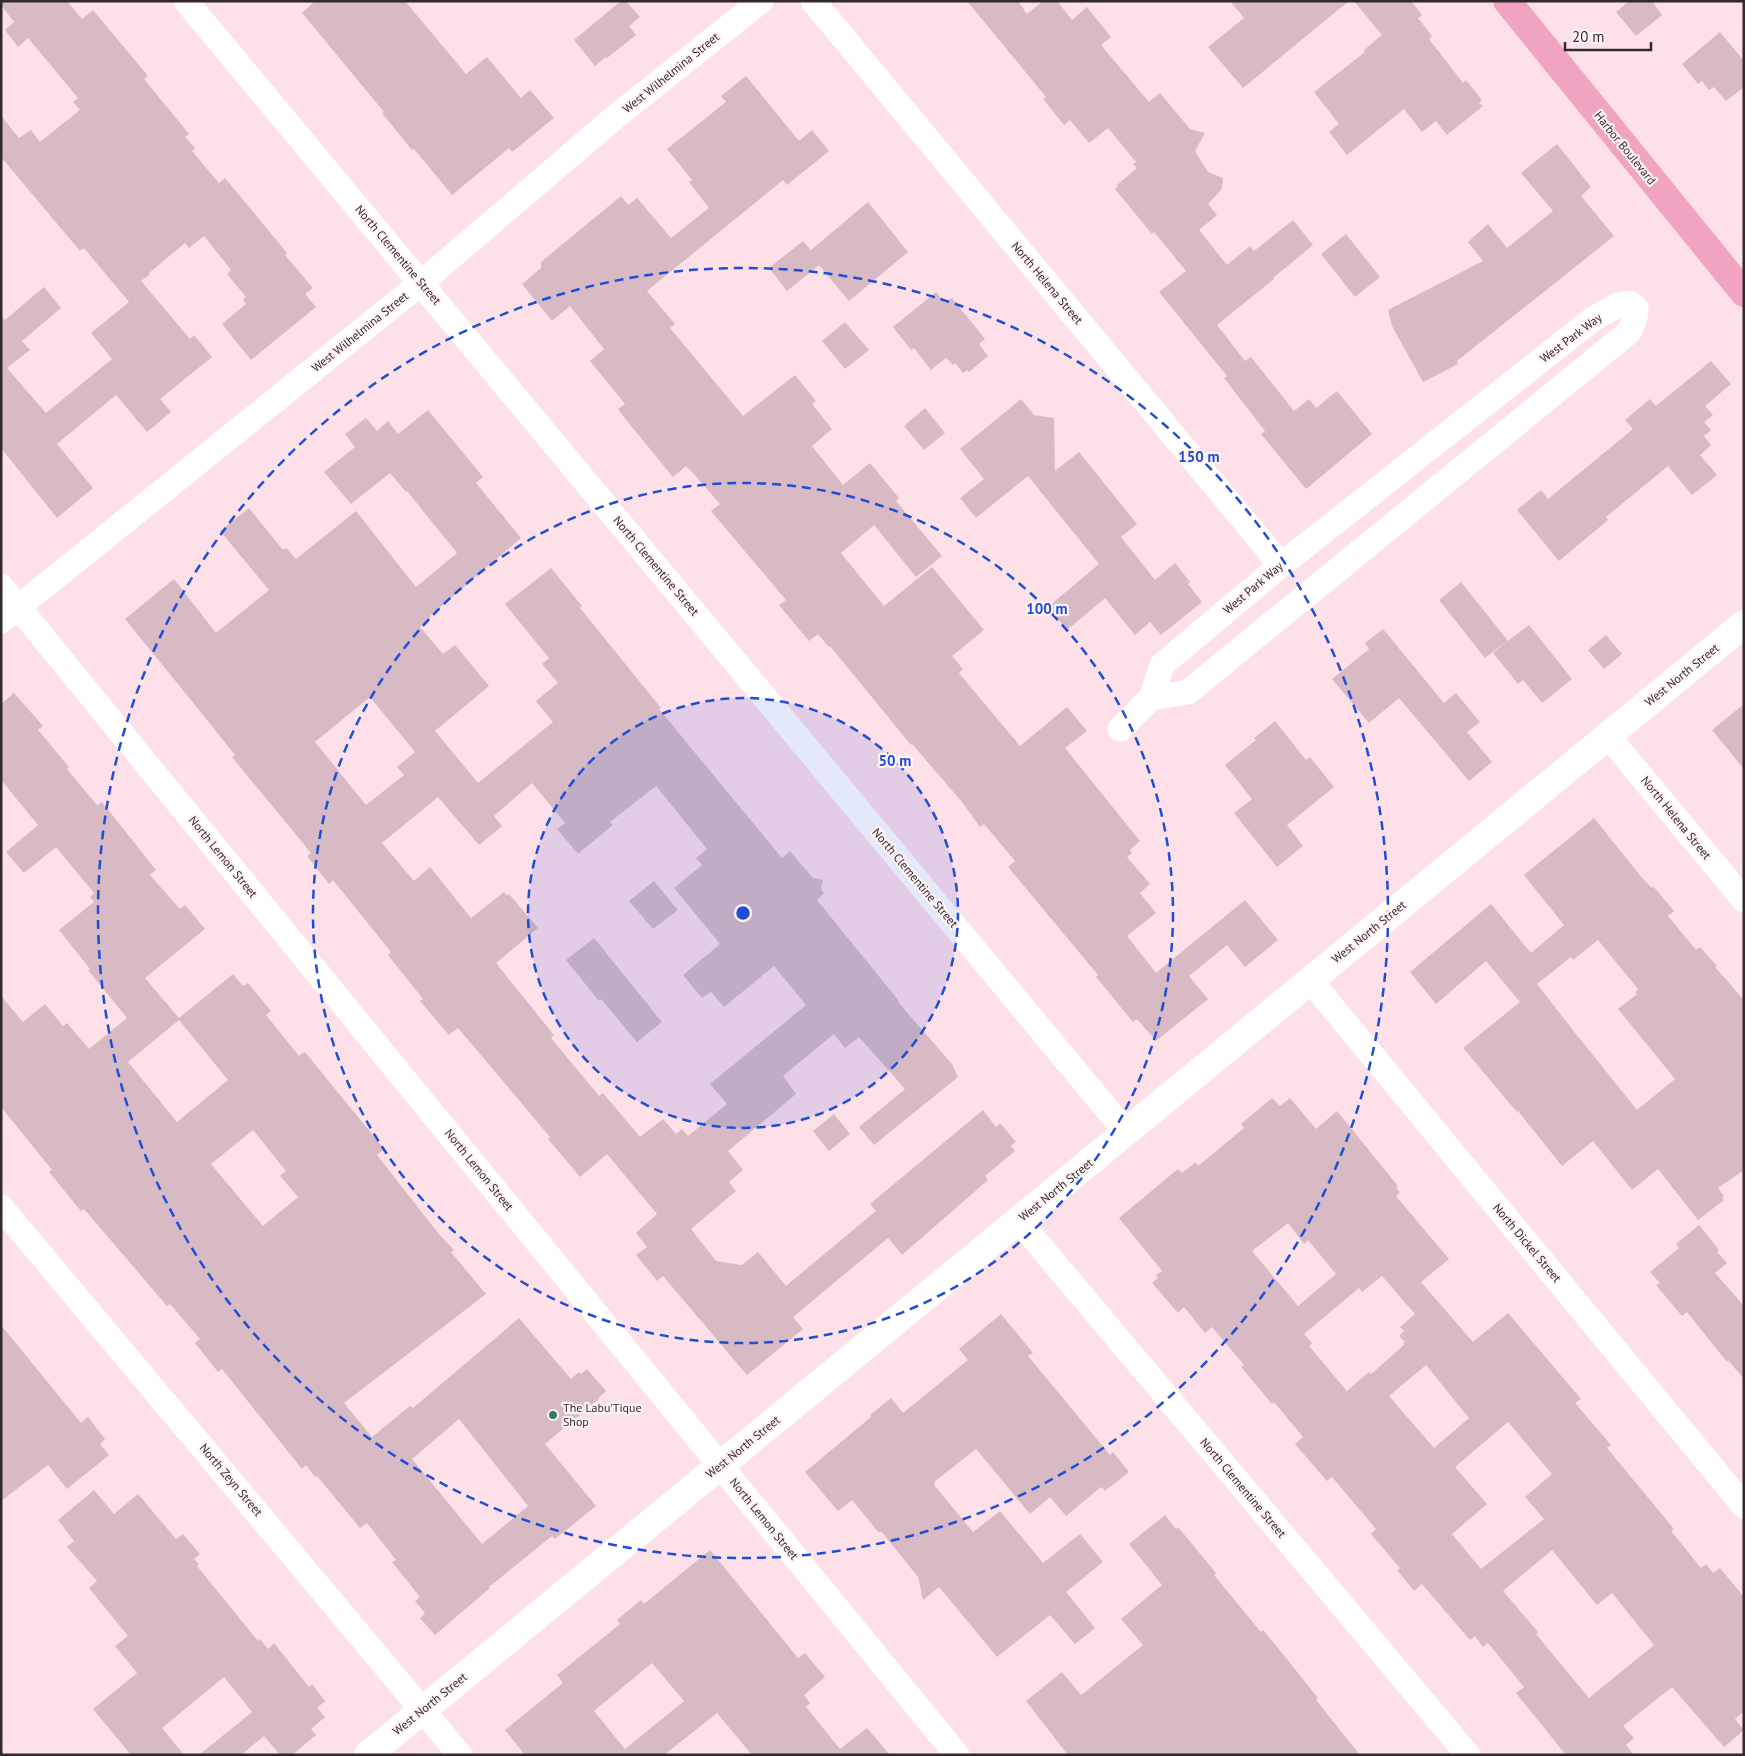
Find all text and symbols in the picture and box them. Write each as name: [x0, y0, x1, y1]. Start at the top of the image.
scale bar: [1565, 20, 1651, 52]
text: 20 m: [1572, 27, 1605, 46]
street label: West Wilhelmina Street: [619, 29, 722, 116]
street label: Harbor Boulevard: [1591, 108, 1659, 187]
street label: North Clementine Street: [352, 202, 444, 308]
street label: North Helena Street: [1009, 238, 1086, 327]
street label: West Wilhelmina Street: [308, 288, 411, 375]
street label: West Park Way: [1537, 309, 1605, 366]
text: 150 m: [1178, 447, 1220, 466]
street label: North Clementine Street: [610, 513, 702, 619]
street label: West Park Way: [1220, 558, 1286, 617]
text: 100 m: [1026, 599, 1068, 618]
street label: West North Street: [1641, 640, 1722, 709]
text: 50 m: [879, 751, 911, 770]
street label: North Helena Street: [1638, 773, 1715, 862]
street label: North Lemon Street: [186, 813, 261, 901]
street label: North Clementine Street: [869, 825, 961, 931]
street label: West North Street: [1328, 897, 1409, 966]
centre of rings: [734, 904, 752, 922]
street label: North Lemon Street: [442, 1126, 517, 1214]
street label: West North Street: [1015, 1155, 1096, 1224]
street label: North Dickel Street: [1490, 1200, 1565, 1285]
place label: The Labu’Tique Shop: [563, 1400, 642, 1429]
marker: The Labu’Tique Shop: [547, 1409, 559, 1421]
street label: West North Street: [702, 1412, 783, 1481]
street label: North Clementine Street: [1197, 1435, 1289, 1541]
street label: North Zeyn Street: [197, 1440, 266, 1519]
street label: North Lemon Street: [727, 1475, 802, 1563]
street label: West North Street: [389, 1669, 470, 1738]

